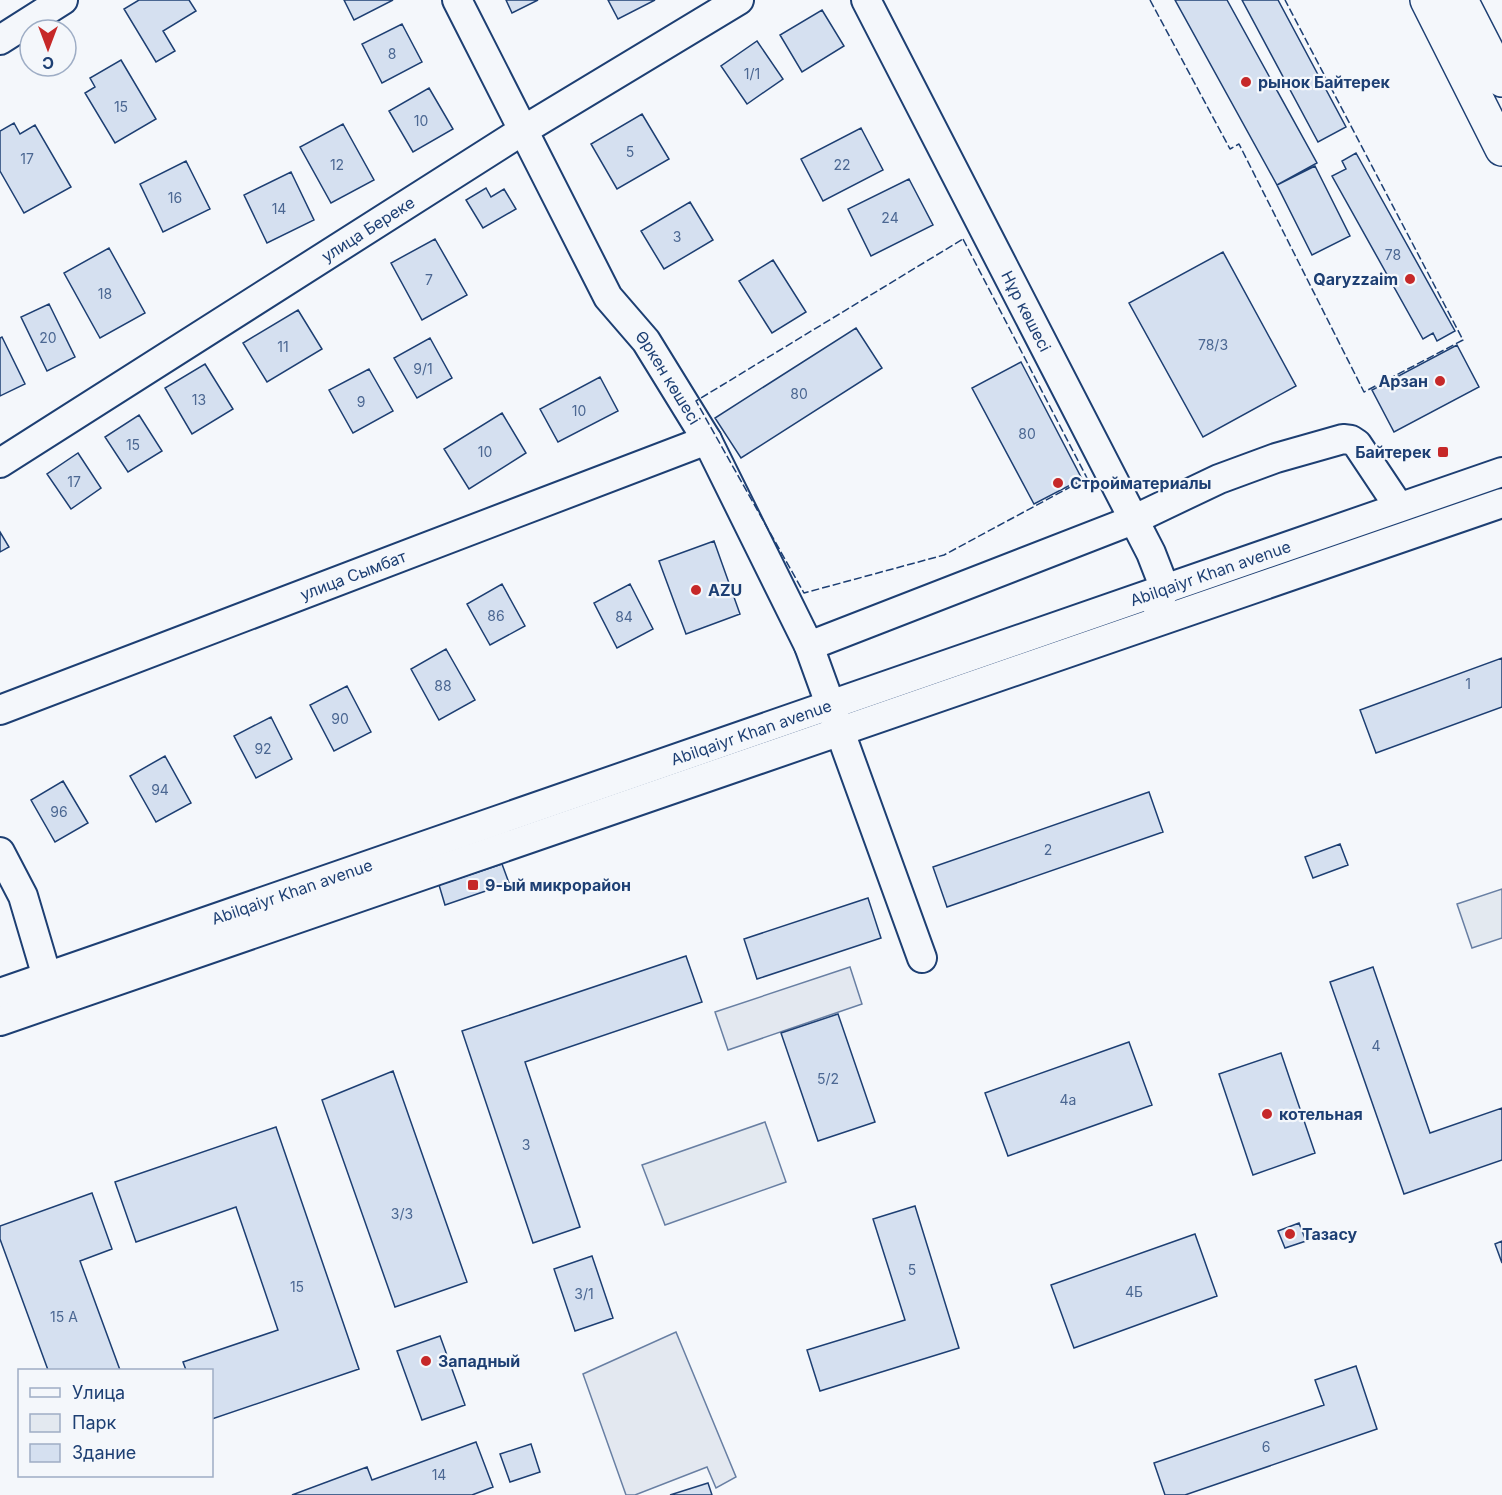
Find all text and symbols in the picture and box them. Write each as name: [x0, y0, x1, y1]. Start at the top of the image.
north arrow: [18, 18, 78, 78]
house number: 8: [388, 45, 396, 62]
text: С: [42, 53, 54, 73]
house number: 1/1: [744, 65, 760, 82]
place label: рынок Байтерек: [1258, 72, 1390, 92]
marker: рынок Байтерек: [1239, 75, 1253, 89]
house number: 15: [114, 98, 128, 115]
house number: 10: [414, 112, 428, 129]
house number: 5: [626, 143, 634, 160]
house number: 17: [20, 150, 34, 167]
house number: 12: [330, 156, 344, 173]
house number: 22: [833, 156, 851, 173]
house number: 16: [168, 189, 182, 206]
street label: улица Береке: [318, 192, 418, 266]
house number: 14: [272, 200, 286, 217]
house number: 24: [881, 209, 899, 226]
house number: 3: [673, 228, 681, 245]
house number: 78: [1385, 246, 1401, 263]
street label: Нұр көшесі: [997, 267, 1056, 355]
place label: Qaryzzaim: [1313, 269, 1398, 289]
house number: 7: [425, 271, 433, 288]
marker: Qaryzzaim: [1403, 272, 1417, 286]
house number: 18: [98, 285, 112, 302]
street label: Өркен көшесі: [631, 326, 705, 428]
house number: 20: [39, 329, 57, 346]
house number: 78/3: [1198, 336, 1228, 353]
house number: 11: [277, 338, 289, 355]
house number: 9/1: [413, 360, 433, 377]
place label: Арзан: [1378, 371, 1428, 391]
marker: Арзан: [1433, 374, 1447, 388]
house number: 80: [790, 385, 808, 402]
house number: 13: [192, 391, 206, 408]
house number: 9: [357, 393, 365, 410]
house number: 10: [572, 402, 586, 419]
house number: 80: [1018, 425, 1036, 442]
house number: 15: [126, 436, 140, 453]
place label: Байтерек: [1355, 442, 1432, 462]
house number: 10: [478, 443, 492, 460]
marker: Байтерек: [1436, 445, 1450, 459]
house number: 17: [67, 473, 81, 490]
place label: Стройматериалы: [1070, 473, 1211, 493]
marker: Стройматериалы: [1051, 476, 1065, 490]
street label: Abilqaiyr Khan avenue: [1127, 536, 1293, 610]
street label: улица Сымбат: [297, 546, 409, 604]
place label: AZU: [708, 580, 742, 600]
marker: AZU: [689, 583, 703, 597]
house number: 86: [487, 607, 505, 624]
house number: 84: [615, 608, 633, 625]
house number: 1: [1465, 675, 1471, 692]
house number: 88: [434, 677, 452, 694]
street label: Abilqaiyr Khan avenue: [668, 695, 834, 770]
house number: 90: [331, 710, 349, 727]
house number: 92: [254, 740, 272, 757]
house number: 94: [151, 781, 169, 798]
house number: 96: [50, 803, 68, 820]
house number: 2: [1044, 841, 1052, 858]
street label: Abilqaiyr Khan avenue: [209, 855, 375, 929]
place label: 9-ый микрорайон: [485, 875, 631, 895]
marker: 9-ый микрорайон: [466, 878, 480, 892]
house number: 4: [1371, 1037, 1381, 1054]
house number: 5/2: [817, 1070, 839, 1087]
house number: 4а: [1060, 1091, 1076, 1108]
place label: котельная: [1279, 1104, 1363, 1124]
marker: котельная: [1260, 1107, 1274, 1121]
house number: 3: [522, 1136, 530, 1153]
house number: 3/3: [391, 1205, 413, 1222]
place label: Тазасу: [1302, 1224, 1358, 1244]
marker: Тазасу: [1283, 1227, 1297, 1241]
house number: 5: [908, 1261, 916, 1278]
house number: 15: [290, 1278, 304, 1295]
house number: 4Б: [1125, 1283, 1143, 1300]
house number: 3/1: [574, 1285, 594, 1302]
house number: 15 А: [50, 1308, 78, 1325]
place label: Западный: [438, 1351, 520, 1371]
marker: Западный: [419, 1354, 433, 1368]
legend: [18, 1369, 213, 1477]
text: Улица: [72, 1382, 125, 1403]
text: Парк: [72, 1412, 117, 1433]
house number: 6: [1262, 1438, 1270, 1455]
text: Здание: [72, 1442, 136, 1463]
house number: 14: [432, 1466, 446, 1483]

